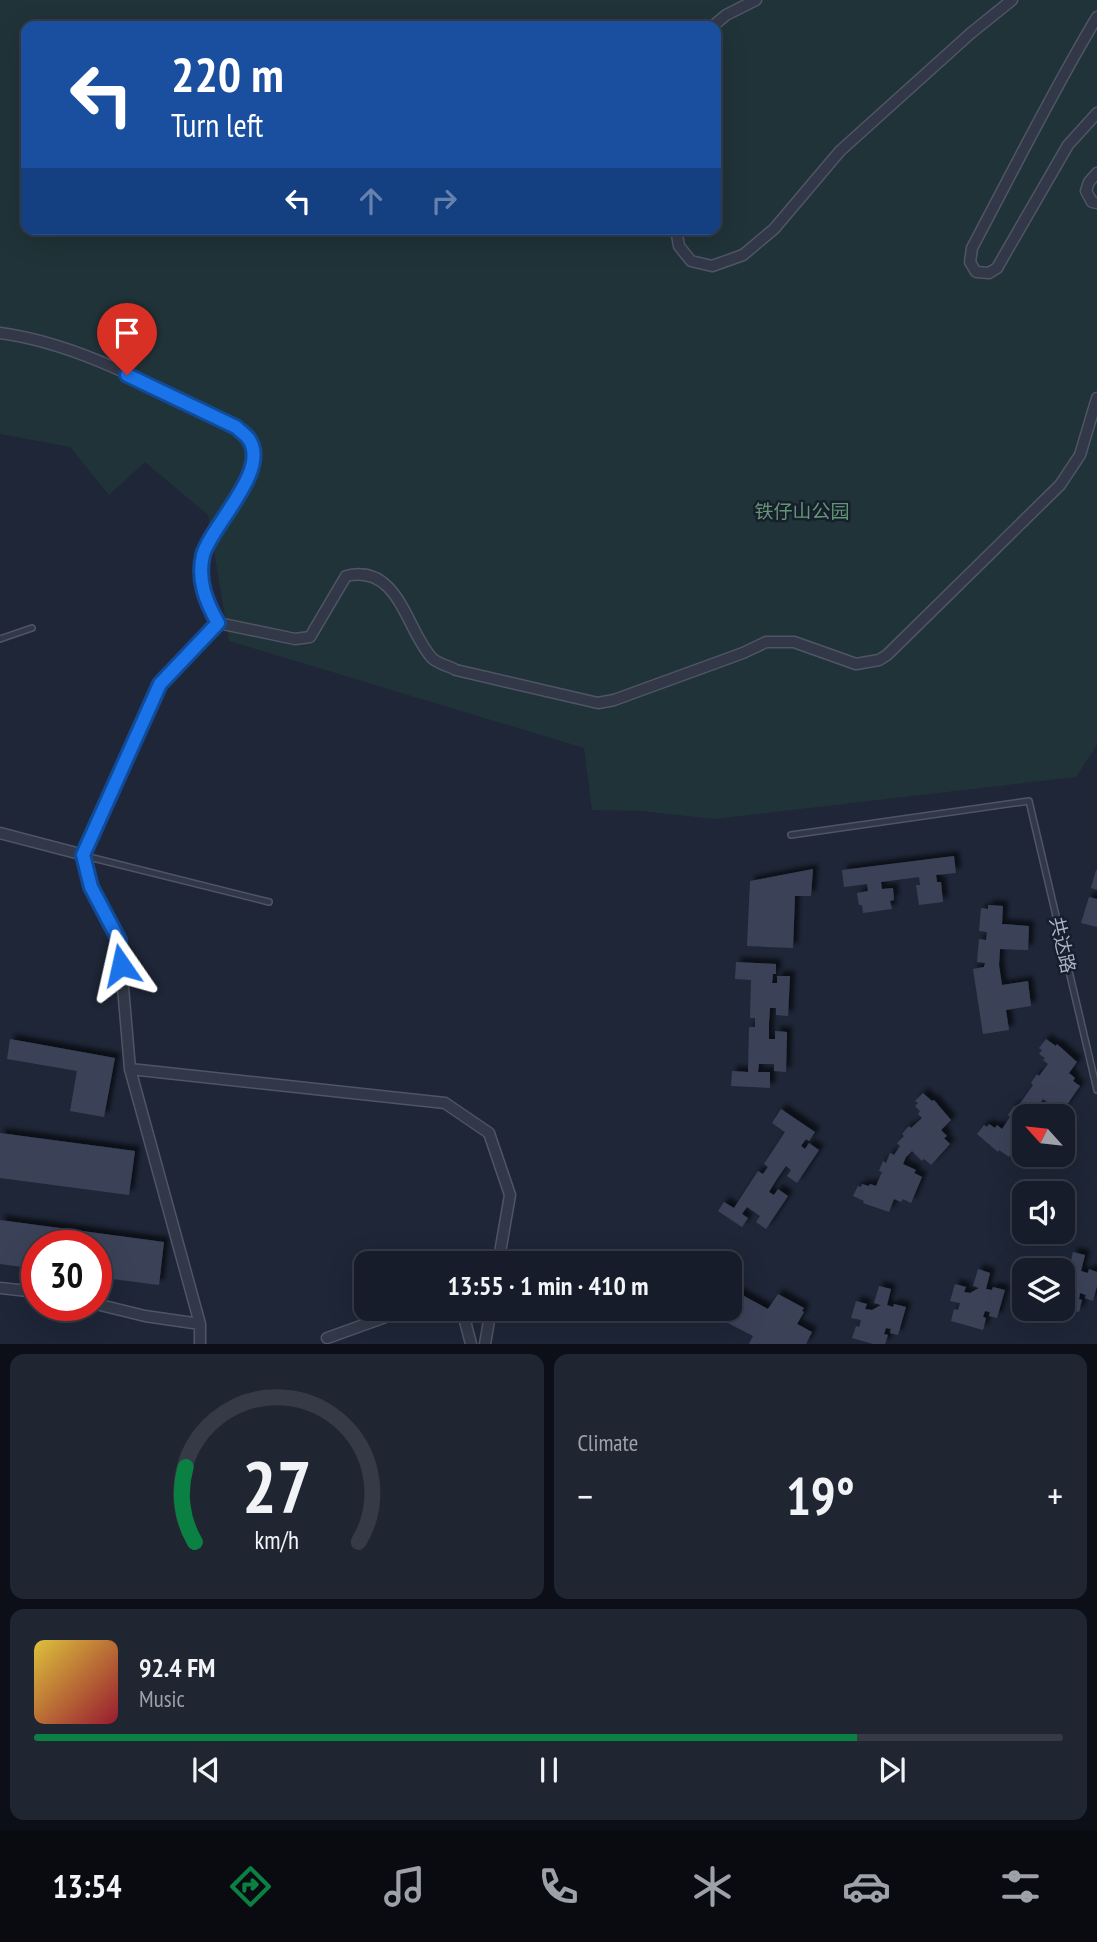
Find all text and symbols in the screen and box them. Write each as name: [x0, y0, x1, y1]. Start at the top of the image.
text: 220 m: [171, 42, 284, 106]
icon: left: [56, 49, 147, 140]
text: Turn left: [171, 104, 263, 146]
icon: left: [279, 182, 317, 220]
icon: ahead: [352, 182, 390, 220]
icon: right: [425, 182, 463, 220]
pin: [97, 303, 157, 375]
icon: arrive: [108, 314, 146, 352]
park label: 铁仔山公园: [754, 499, 850, 523]
street label: 共达路: [1045, 915, 1081, 975]
position arrow: [84, 928, 158, 1002]
north arrow: [1012, 1104, 1074, 1167]
map controls: [1012, 1104, 1075, 1321]
button: sound: [1012, 1181, 1075, 1244]
speed limit sign: 30: [21, 1230, 112, 1321]
button: layers: [1012, 1258, 1075, 1321]
text: 13:55 · 1 min · 410 m: [448, 1269, 648, 1302]
text: Climate: [578, 1428, 638, 1457]
text: 27: [242, 1439, 312, 1533]
text: 19°: [786, 1462, 855, 1529]
text: −: [578, 1471, 593, 1520]
text: +: [1047, 1471, 1063, 1520]
text: km/h: [255, 1524, 299, 1556]
text: 92.4 FM: [139, 1651, 215, 1684]
text: Music: [139, 1684, 185, 1713]
icon: previous: [187, 1751, 225, 1789]
icon: pause: [530, 1751, 568, 1789]
icon: next: [873, 1751, 911, 1789]
icon: directions: [226, 1862, 275, 1911]
icon: music: [380, 1862, 429, 1911]
icon: phone: [534, 1862, 583, 1911]
icon: climate: [688, 1862, 737, 1911]
icon: car: [842, 1862, 891, 1911]
icon: filters: [996, 1862, 1045, 1911]
text: 13:54: [52, 1865, 122, 1907]

